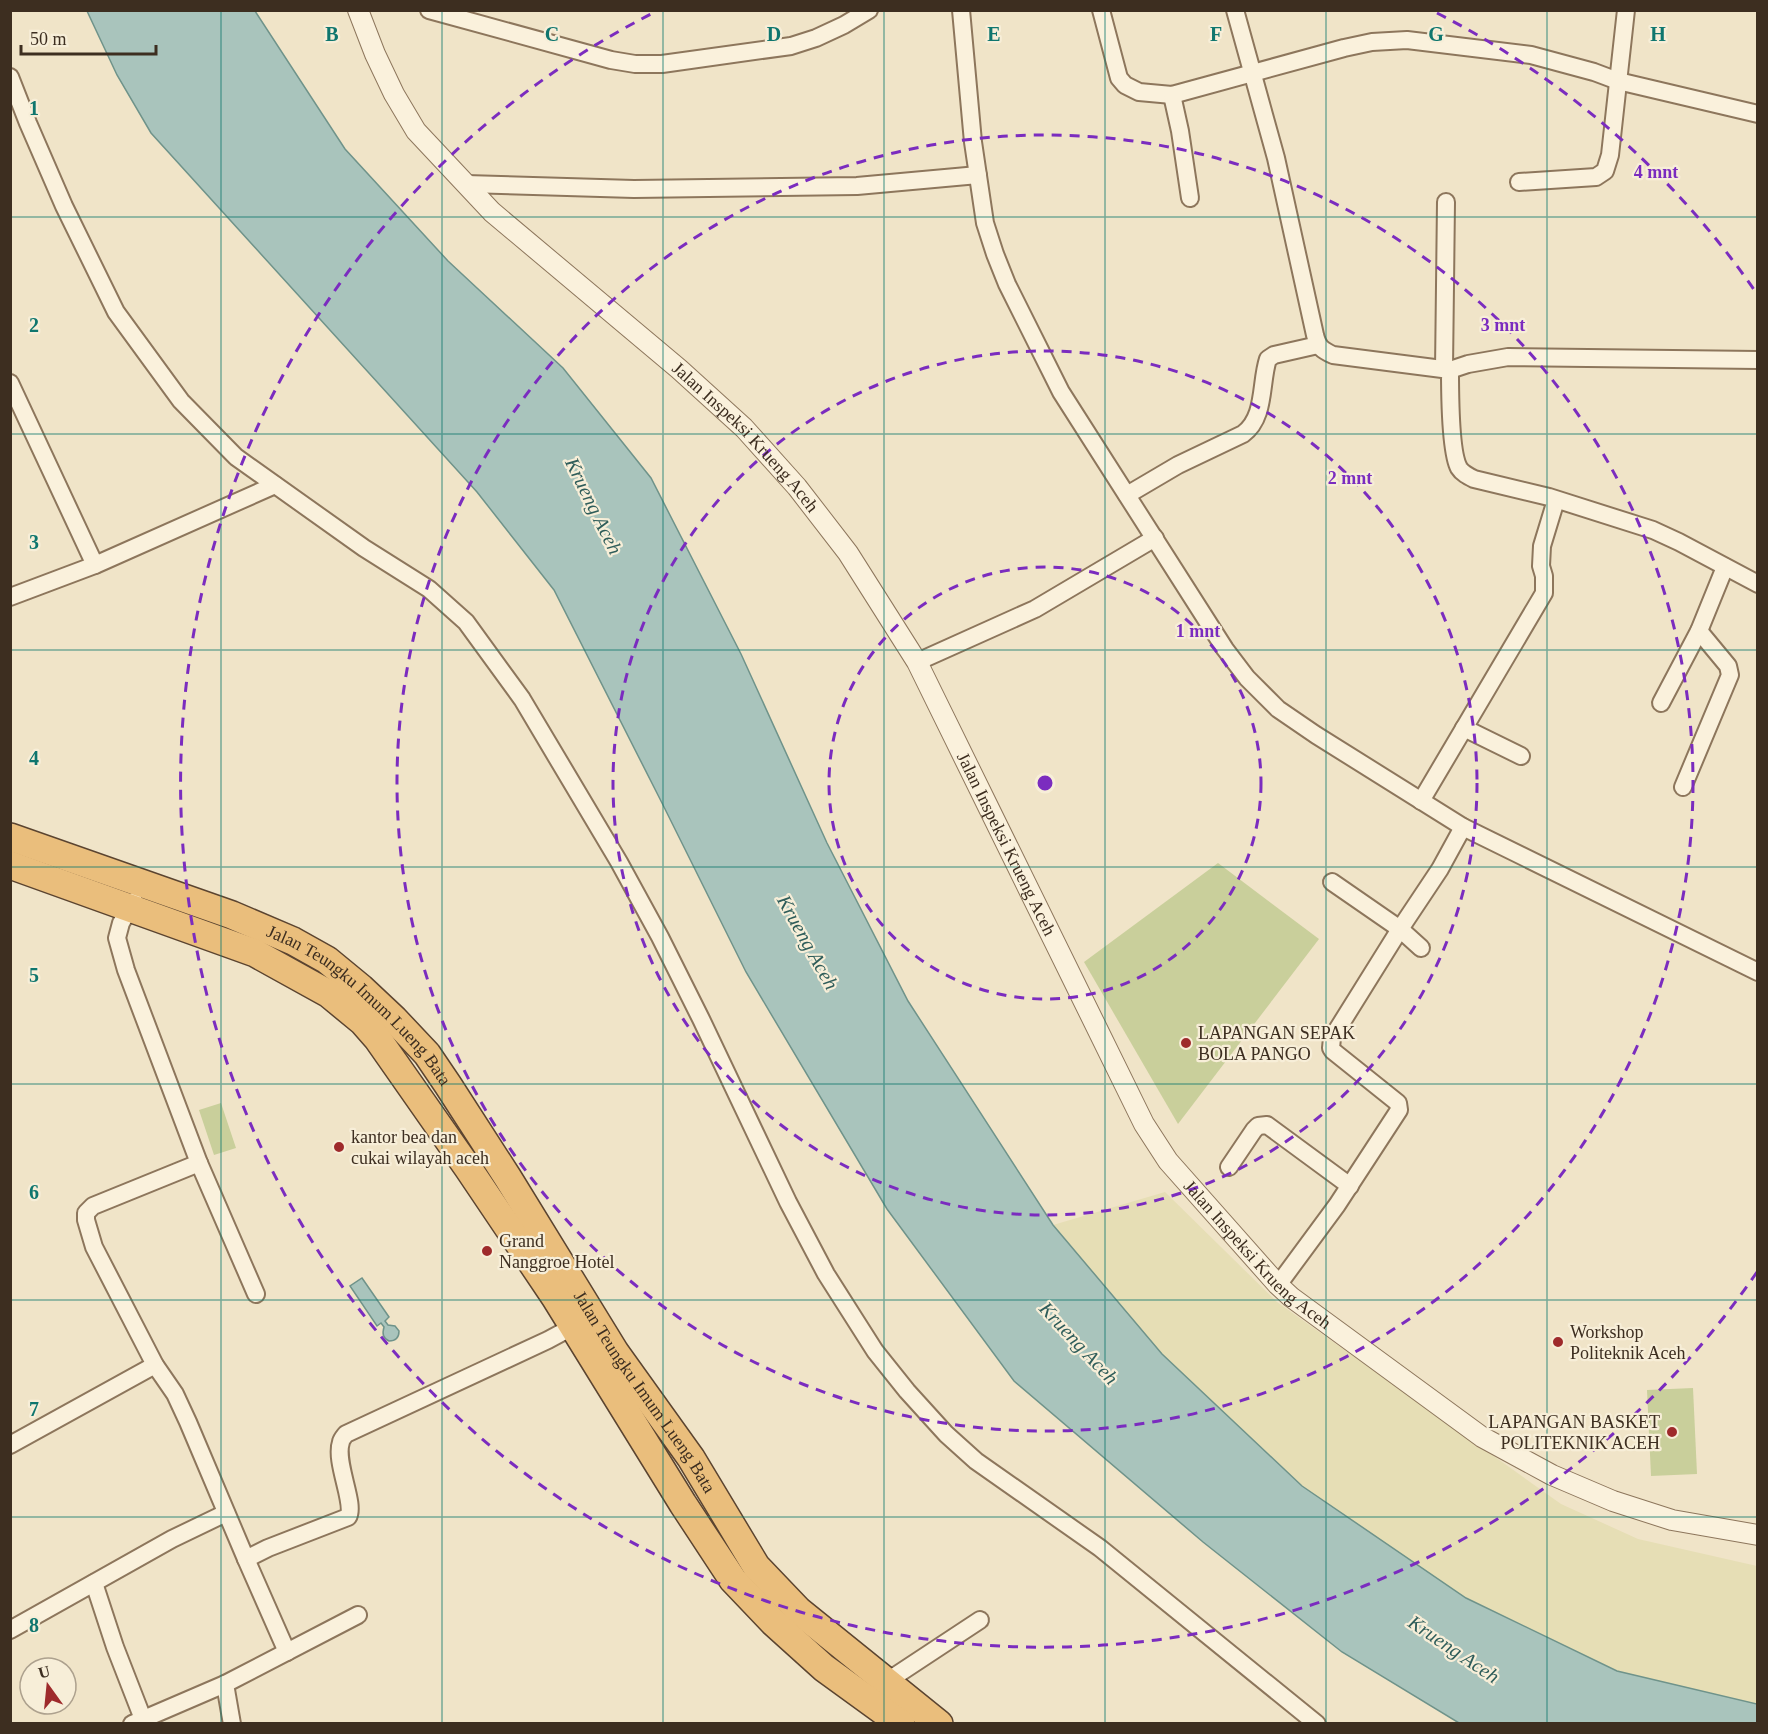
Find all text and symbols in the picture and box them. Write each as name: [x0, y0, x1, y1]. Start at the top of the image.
scale bar: [21, 18, 156, 56]
text: B: [325, 23, 339, 45]
text: C: [545, 23, 559, 45]
text: D: [767, 23, 781, 45]
text: E: [987, 23, 1001, 45]
text: F: [1210, 23, 1222, 45]
text: G: [1428, 23, 1444, 45]
text: H: [1650, 23, 1666, 45]
text: 50 m: [30, 29, 67, 49]
text: 1: [29, 97, 39, 119]
text: 4 mnt: [1634, 162, 1678, 182]
text: 2: [29, 314, 39, 336]
text: 3 mnt: [1481, 315, 1525, 335]
street label: Jalan Inspeksi Krueng Aceh: [668, 358, 823, 516]
water label: Krueng Aceh: [560, 453, 627, 558]
text: 2 mnt: [1328, 468, 1372, 488]
text: 3: [29, 531, 39, 553]
text: 1 mnt: [1176, 621, 1220, 641]
text: 4: [29, 747, 39, 769]
street label: Jalan Inspeksi Krueng Aceh: [953, 749, 1060, 939]
centre of rings: [1035, 773, 1055, 793]
water label: Krueng Aceh: [772, 890, 843, 994]
street label: Jalan Teungku Imum Lueng Bata: [264, 921, 455, 1089]
text: 5: [29, 964, 39, 986]
place label: LAPANGAN SEPAK BOLA PANGO: [1198, 1023, 1355, 1064]
marker: LAPANGAN SEPAK BOLA PANGO: [1179, 1036, 1193, 1050]
place label: kantor bea dan cukai wilayah aceh: [351, 1127, 489, 1168]
marker: kantor bea dan cukai wilayah aceh: [332, 1140, 346, 1154]
street label: Jalan Inspeksi Krueng Aceh: [1180, 1176, 1335, 1333]
text: 6: [29, 1181, 39, 1203]
place label: Grand Nanggroe Hotel: [499, 1231, 614, 1272]
marker: Grand Nanggroe Hotel: [480, 1244, 494, 1258]
street label: Jalan Teungku Imum Lueng Bata: [570, 1287, 720, 1497]
water label: Krueng Aceh: [1034, 1297, 1123, 1389]
place label: Workshop Politeknik Aceh: [1570, 1322, 1686, 1363]
marker: Workshop Politeknik Aceh: [1551, 1335, 1565, 1349]
text: 7: [29, 1398, 39, 1420]
place label: LAPANGAN BASKET POLITEKNIK ACEH: [1488, 1412, 1660, 1453]
marker: LAPANGAN BASKET POLITEKNIK ACEH: [1665, 1425, 1679, 1439]
water label: Krueng Aceh: [1403, 1610, 1504, 1688]
text: 8: [29, 1614, 39, 1636]
north arrow: [18, 1656, 78, 1716]
text: U: [36, 1662, 52, 1682]

